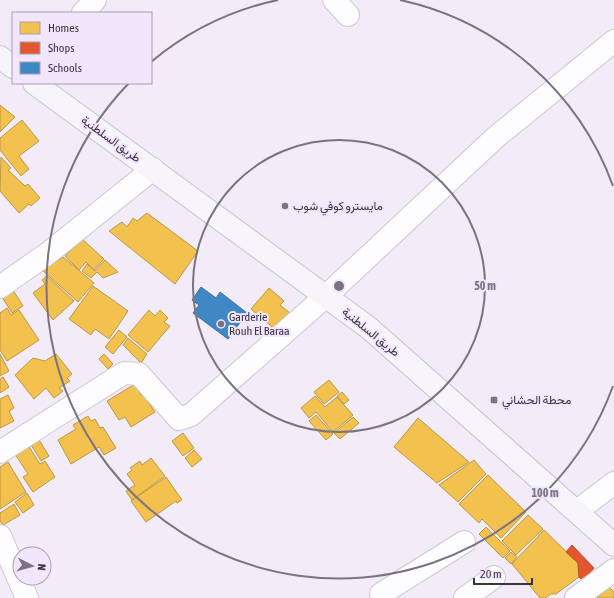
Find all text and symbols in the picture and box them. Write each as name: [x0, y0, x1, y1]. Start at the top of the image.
legend: [12, 12, 152, 84]
text: Homes: [48, 21, 79, 35]
text: Shops: [48, 41, 74, 55]
text: Schools: [48, 61, 82, 75]
street label: طريق السلطنية: [78, 113, 144, 166]
place label: مايسترو كوفي شوب: [293, 199, 383, 216]
marker: مايسترو كوفي شوب: [280, 201, 290, 211]
centre of rings: [332, 279, 346, 293]
text: 50 m: [474, 279, 496, 293]
street label: طريق السلطنية: [339, 305, 403, 360]
place label: Garderie Rouh El Baraa: [229, 310, 290, 338]
marker: Garderie Rouh El Baraa: [216, 319, 226, 329]
place label: محطة الحشاني: [502, 393, 571, 410]
marker: محطة الحشاني: [489, 395, 499, 405]
text: 100 m: [531, 486, 559, 500]
north arrow: [12, 546, 52, 586]
scale bar: [474, 560, 532, 586]
text: N: [36, 563, 48, 571]
text: 20 m: [480, 567, 502, 581]

